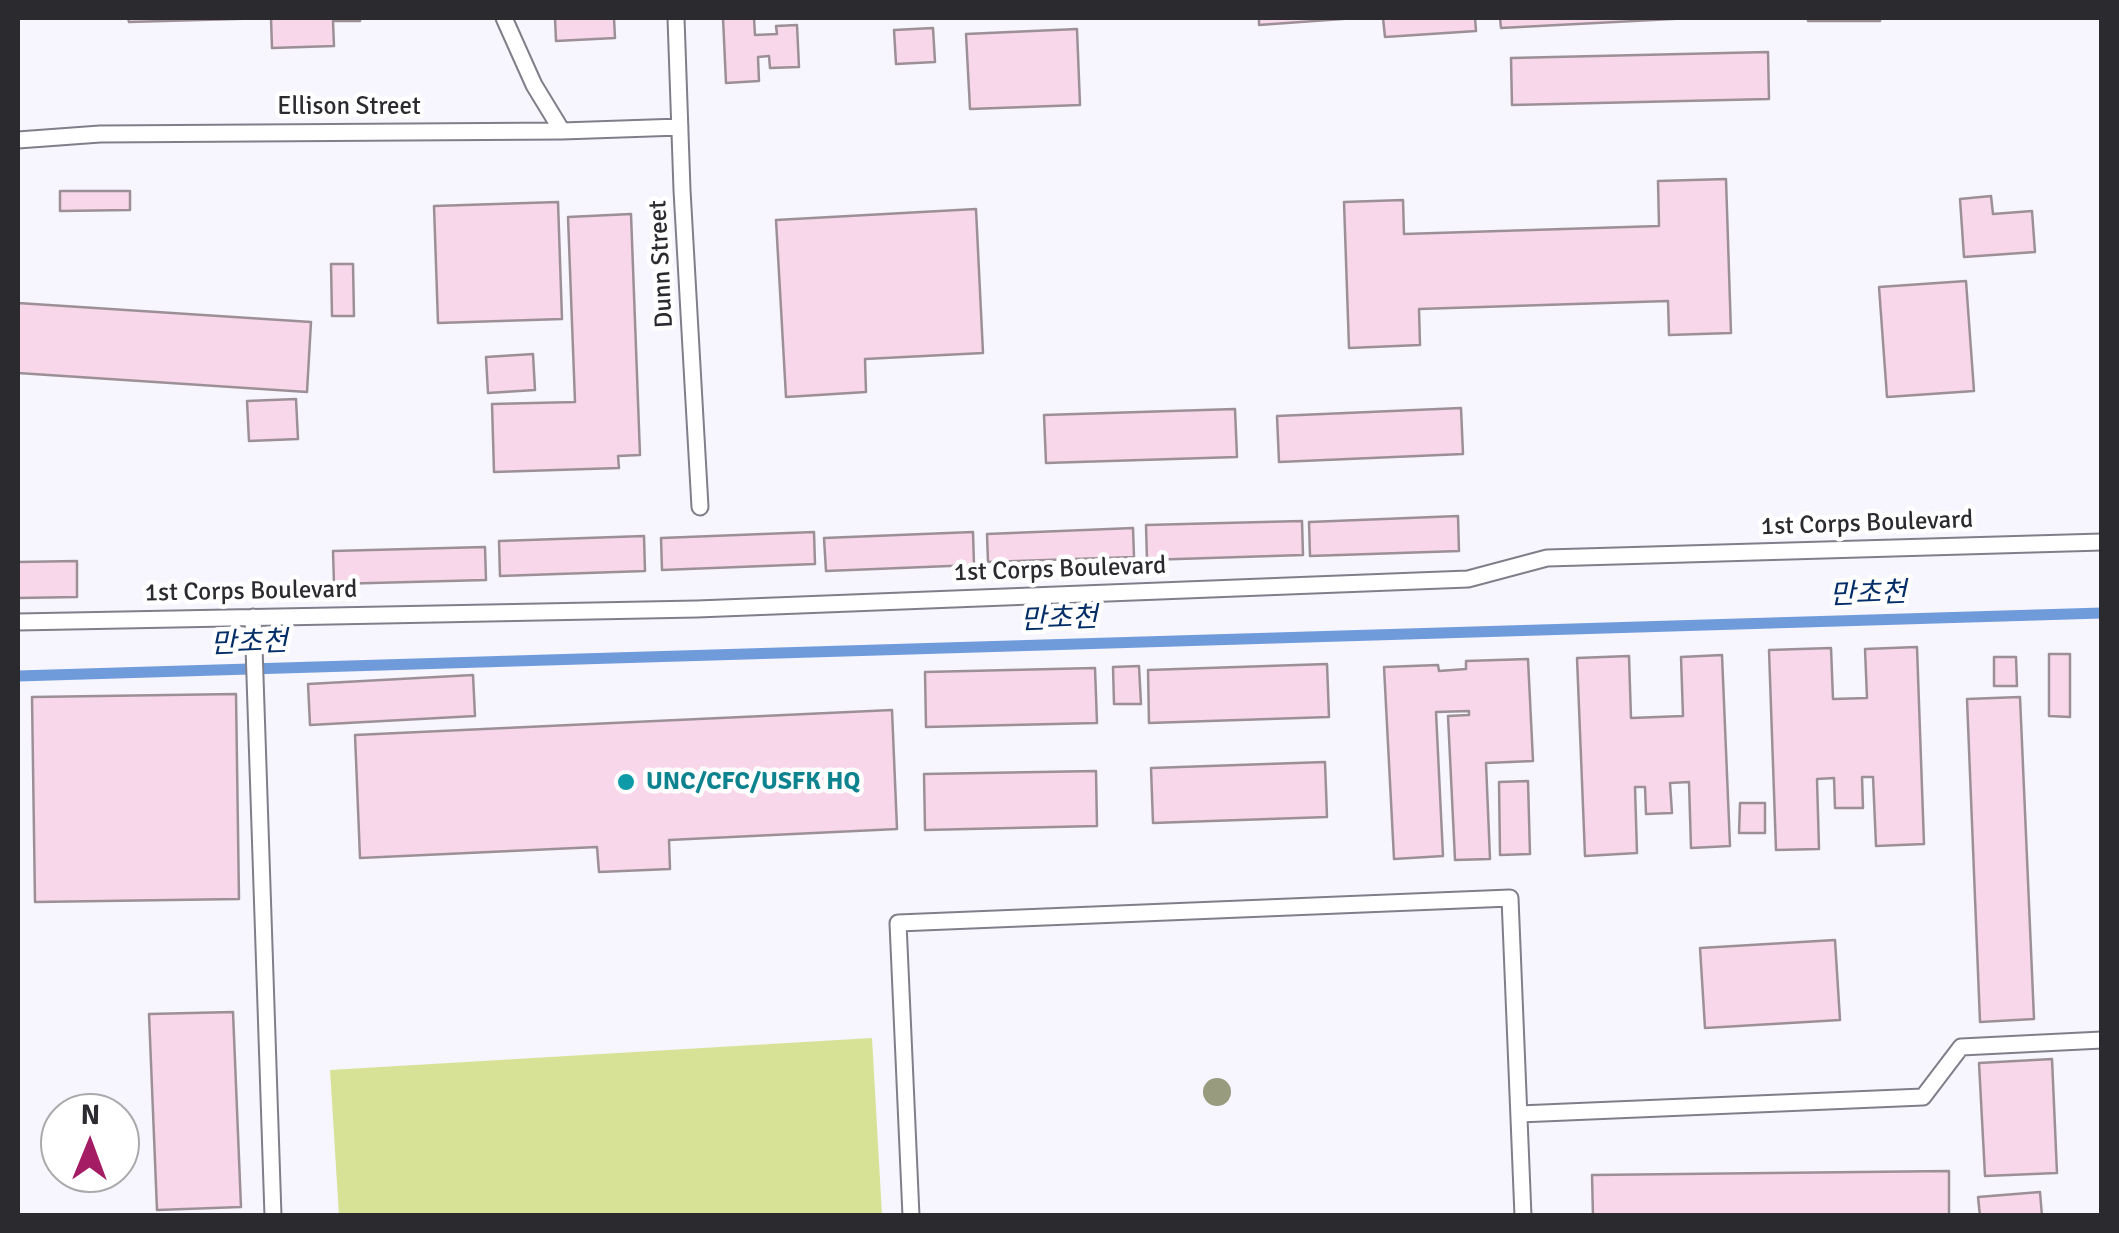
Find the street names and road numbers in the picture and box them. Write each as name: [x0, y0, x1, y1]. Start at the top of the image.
street label: Ellison Street: [277, 92, 421, 122]
street label: Dunn Street: [644, 199, 680, 329]
street label: 1st Corps Boulevard: [1760, 505, 1974, 543]
street label: 1st Corps Boulevard: [953, 551, 1167, 589]
street label: 1st Corps Boulevard: [144, 575, 358, 609]

